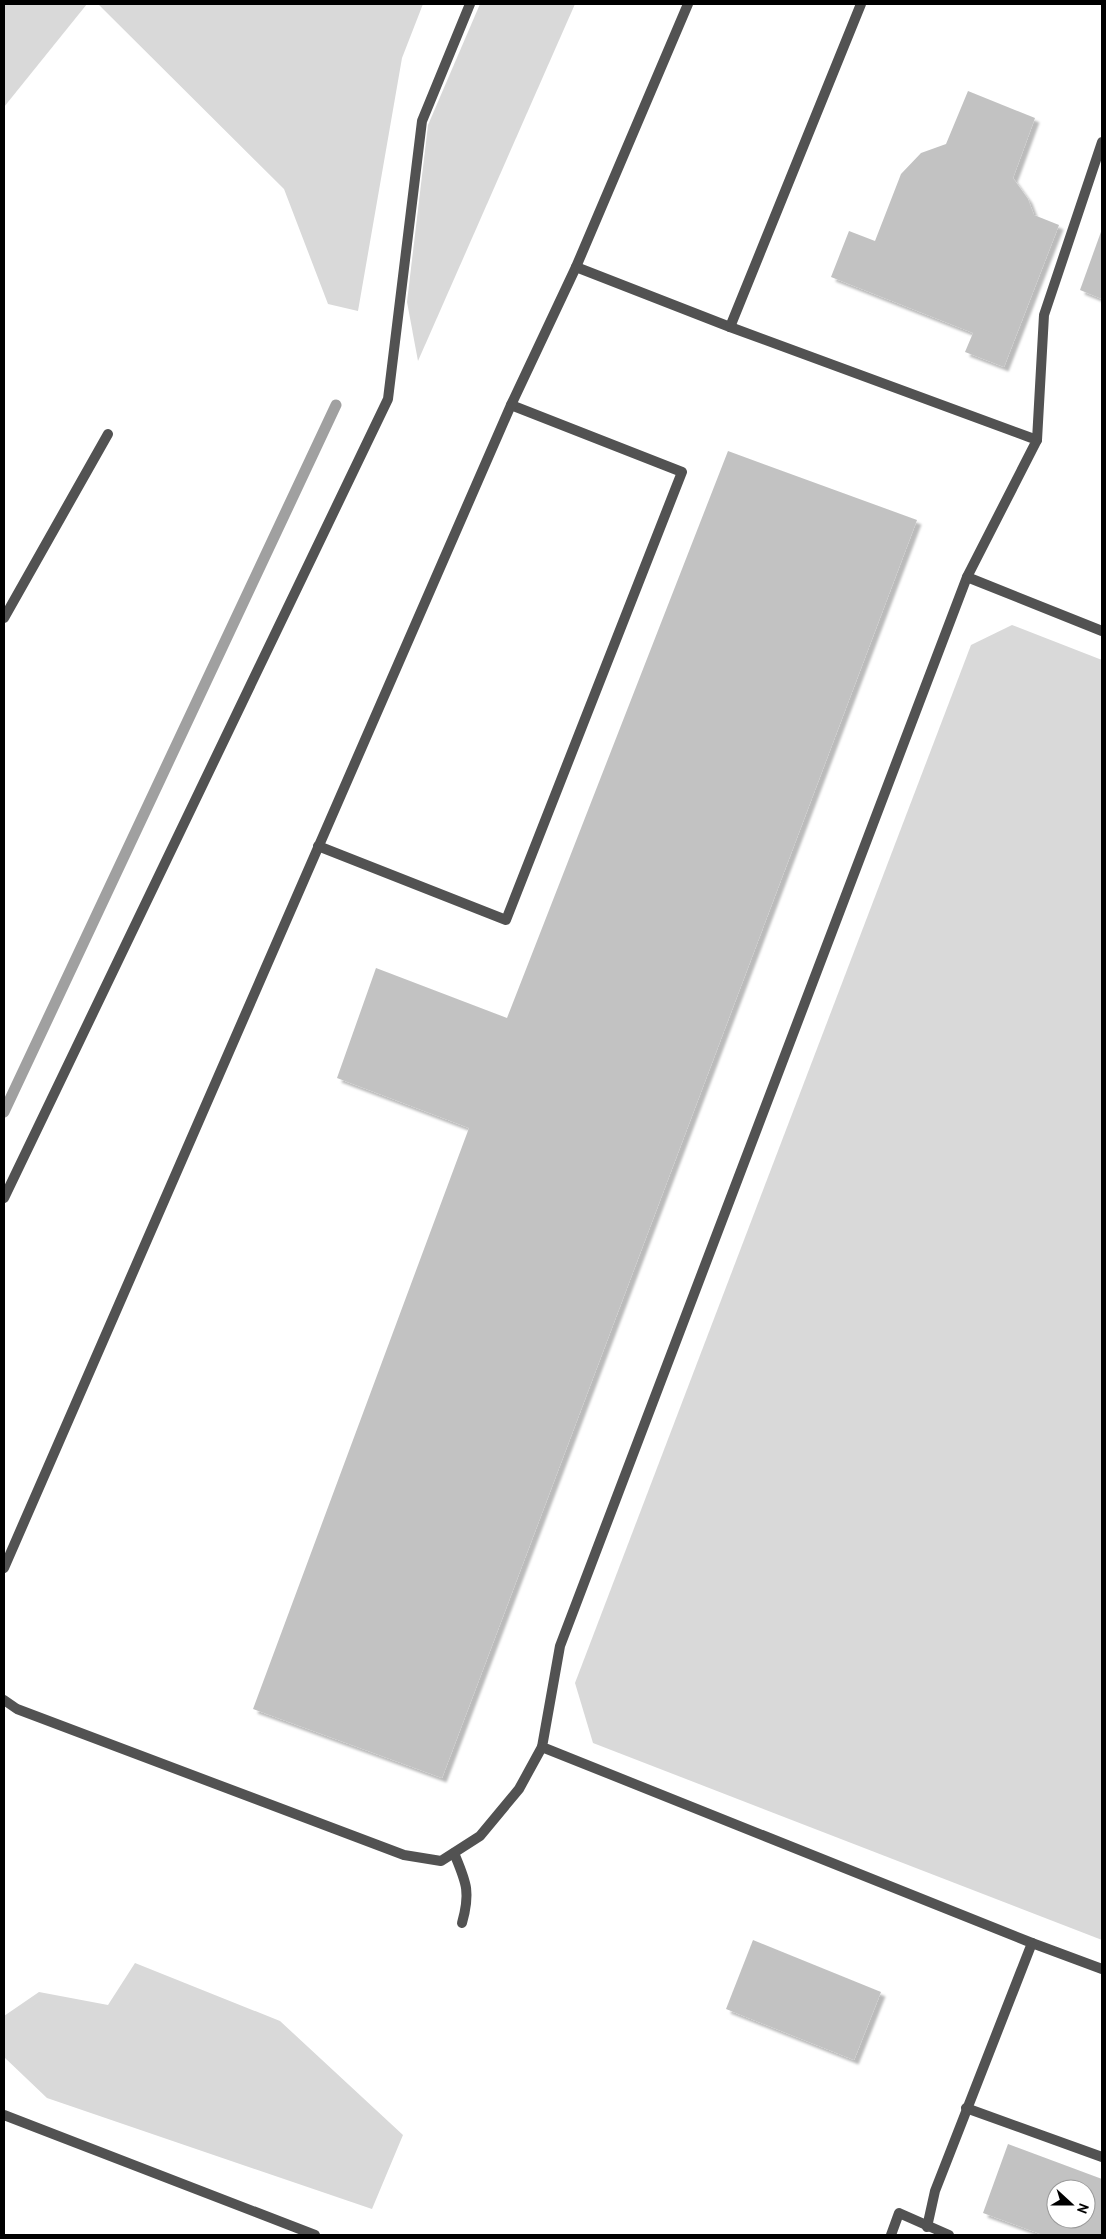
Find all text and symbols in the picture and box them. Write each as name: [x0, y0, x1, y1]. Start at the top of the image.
north arrow: [1046, 2179, 1096, 2229]
text: N: [1073, 2201, 1093, 2216]

